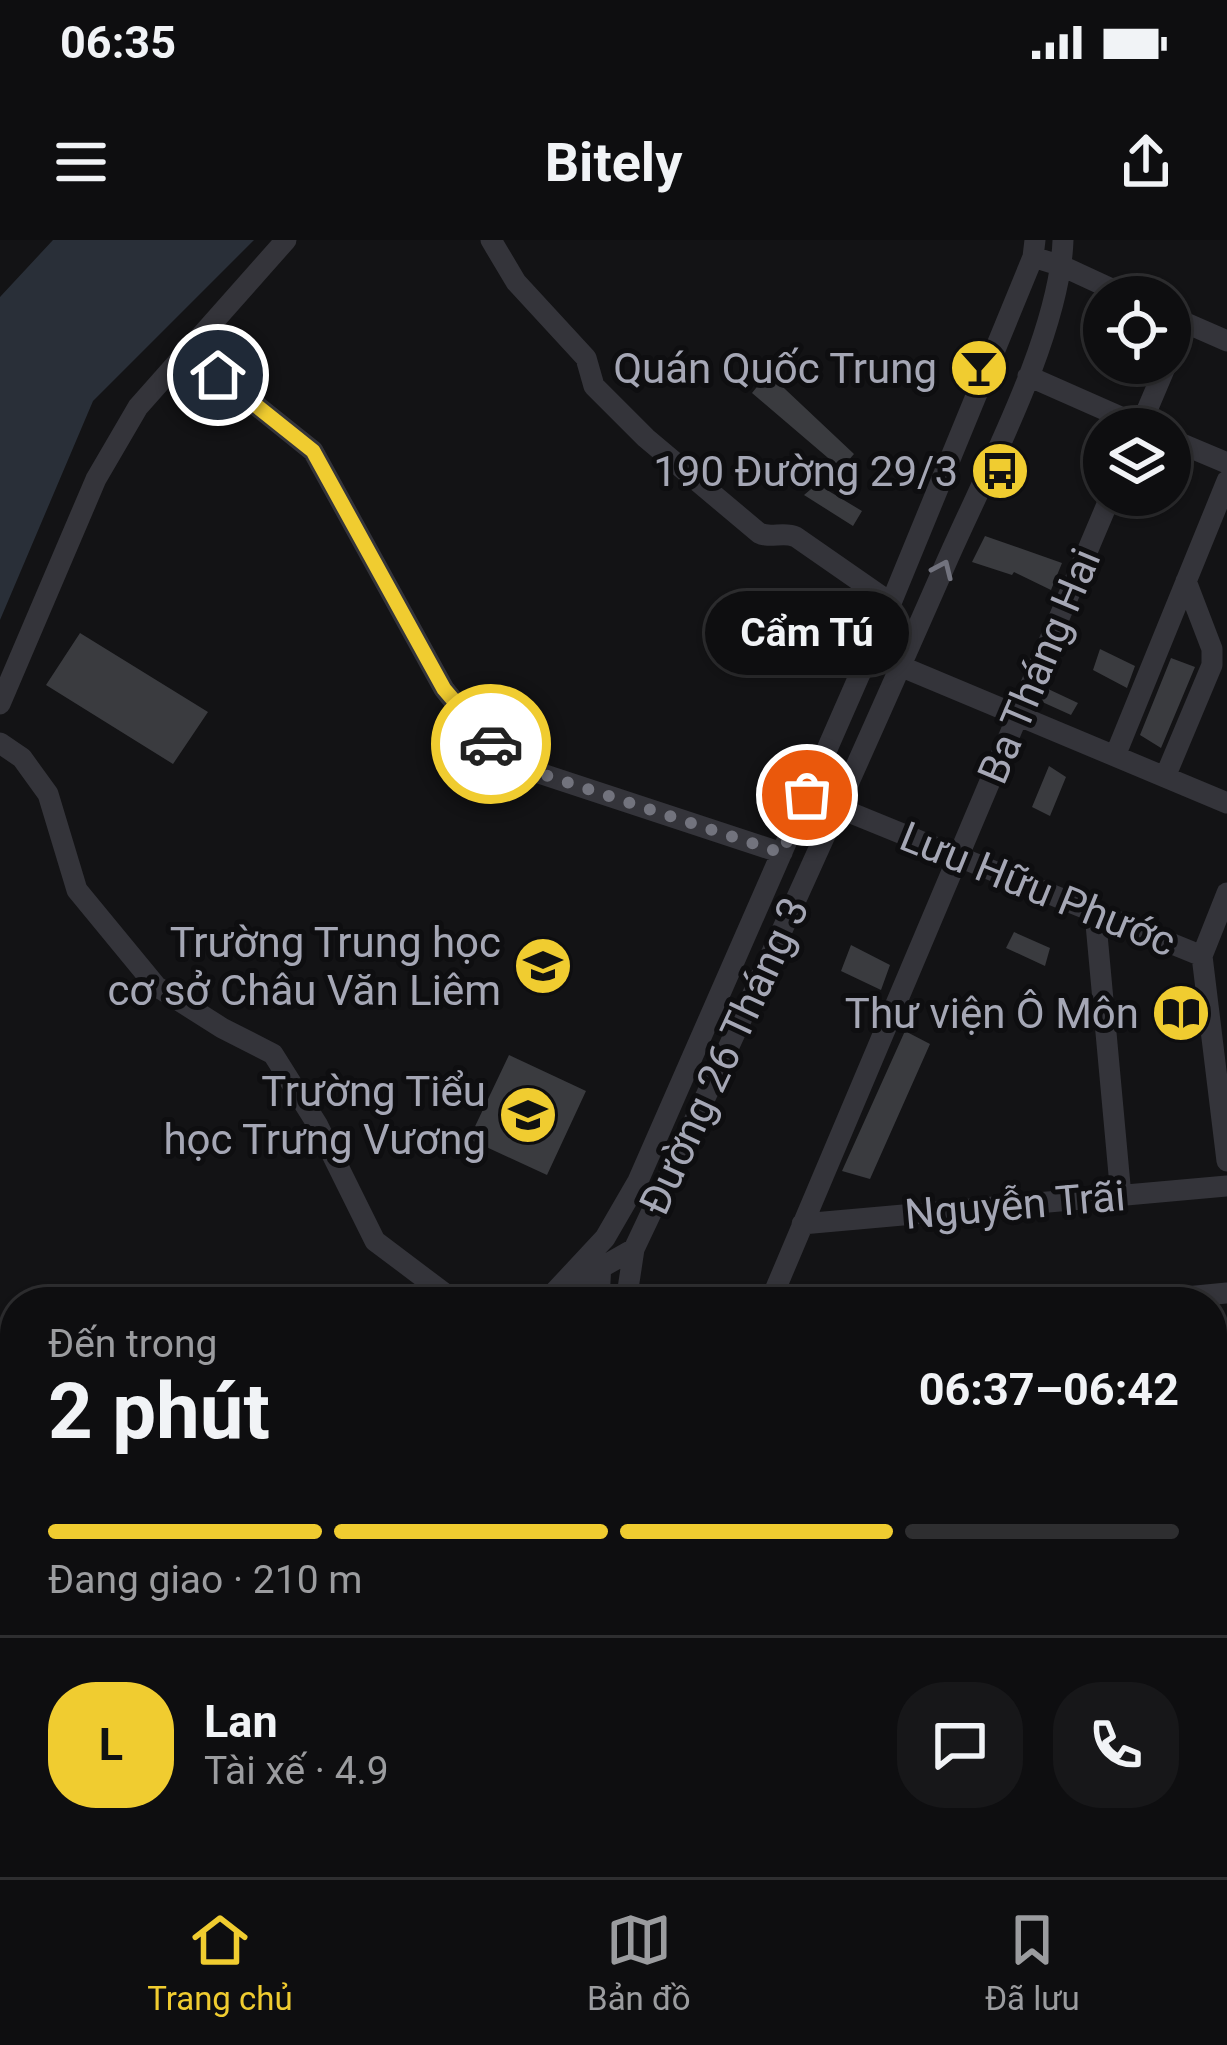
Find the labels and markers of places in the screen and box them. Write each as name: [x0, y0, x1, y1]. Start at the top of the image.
pin: [167, 324, 269, 426]
bar icon: Quán Quốc Trung: [948, 337, 1010, 399]
place label: Quán Quốc Trung: [613, 344, 937, 393]
bus stop icon: 190 Đường 29/3: [969, 440, 1031, 502]
place label: 190 Đường 29/3: [653, 447, 958, 496]
callout: Cẩm Tú: [705, 591, 909, 675]
pin: [756, 744, 858, 846]
place label: Trường Trung học cơ sở Châu Văn Liêm: [107, 918, 501, 1015]
school or university icon: Trường Trung học cơ sở Châu Văn Liêm: [512, 935, 574, 997]
library icon: Thư viện Ô Môn: [1150, 982, 1212, 1044]
place label: Thư viện Ô Môn: [845, 989, 1139, 1038]
place label: Trường Tiểu học Trưng Vương: [163, 1067, 486, 1164]
school or university icon: Trường Tiểu học Trưng Vương: [497, 1084, 559, 1146]

